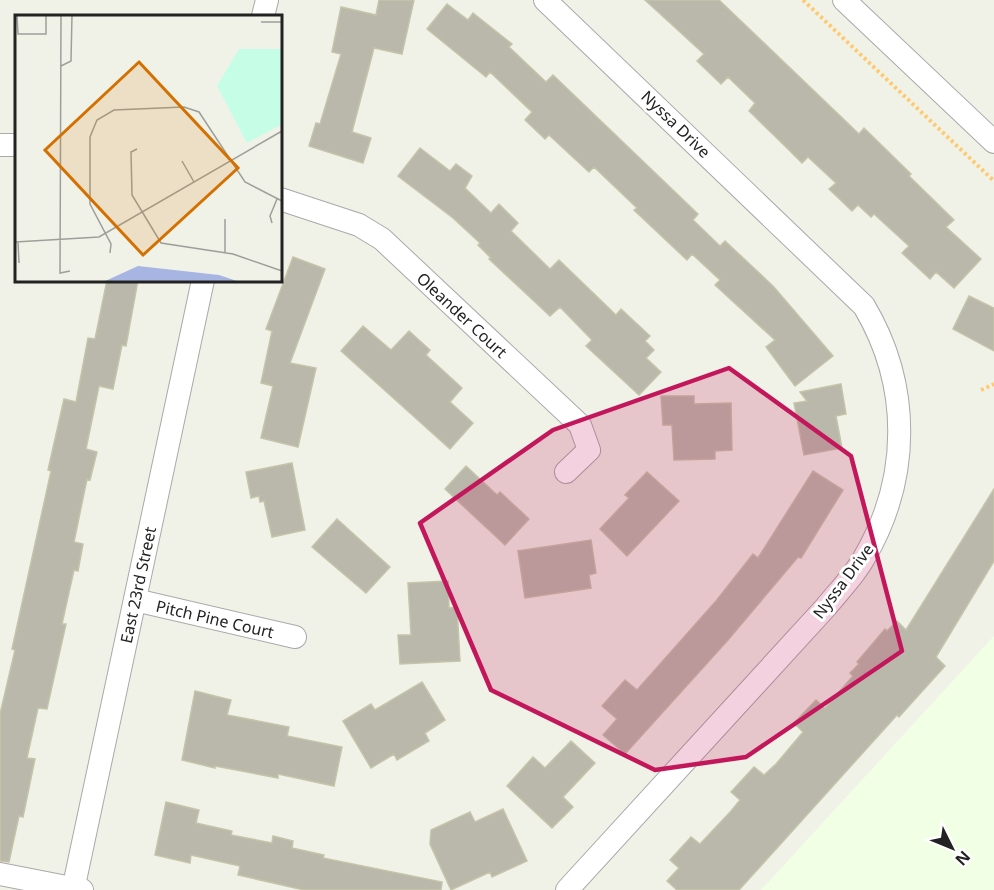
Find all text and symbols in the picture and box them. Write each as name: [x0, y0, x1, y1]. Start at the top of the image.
inset map: [15, 15, 282, 282]
street label: Nyssa Drive: [637, 85, 715, 163]
street label: Oleander Court: [412, 267, 512, 363]
street label: East 23rd Street: [115, 524, 161, 645]
street label: Nyssa Drive: [808, 539, 878, 623]
street label: Pitch Pine Court: [154, 595, 276, 643]
north arrow: [922, 818, 982, 878]
text: N: [950, 846, 975, 870]

